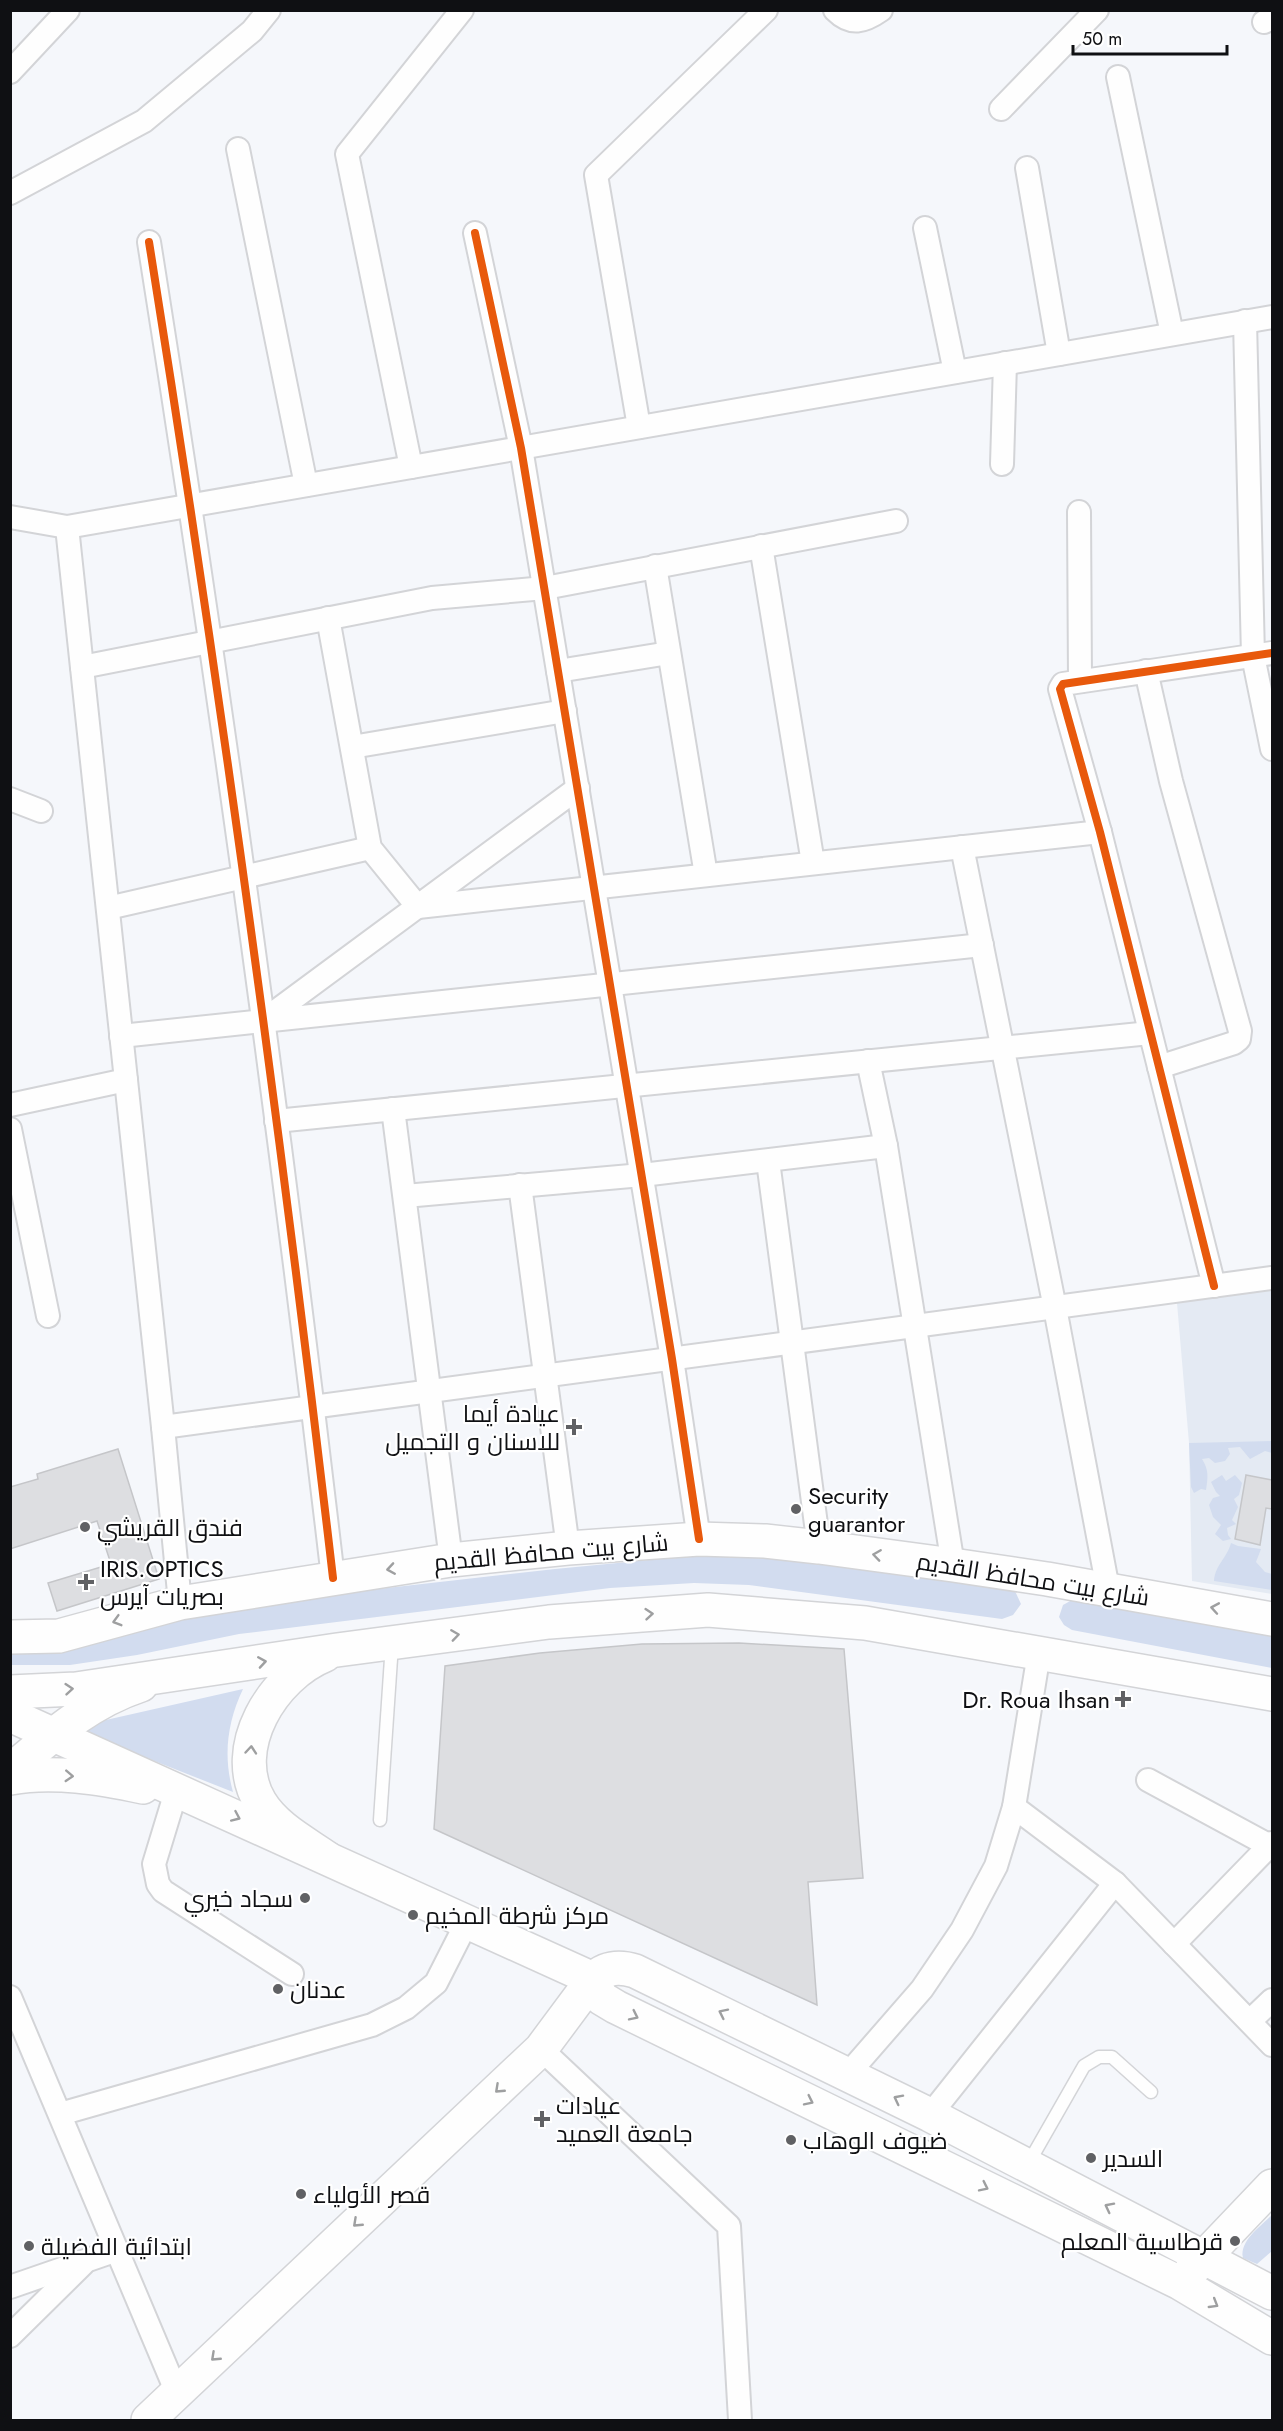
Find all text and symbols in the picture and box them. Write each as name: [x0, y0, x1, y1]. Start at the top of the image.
scale bar: [1073, 18, 1228, 56]
text: 50 m: [1082, 26, 1122, 52]
place label: عيادة أيما للاسنان و التجميل: [385, 1396, 560, 1459]
marker: عيادة أيما للاسنان و التجميل: [565, 1418, 583, 1436]
place label: Security guarantor: [808, 1478, 906, 1541]
marker: Security guarantor: [789, 1502, 803, 1516]
place label: فندق القريشي: [97, 1510, 243, 1546]
marker: فندق القريشي: [78, 1520, 92, 1534]
street label: شارع بيت محافظ القديم: [432, 1524, 670, 1580]
street label: شارع بيت محافظ القديم: [914, 1543, 1152, 1615]
one-way arrow: [873, 1549, 882, 1561]
place label: IRIS.OPTICS بصريات آيرس: [100, 1551, 224, 1614]
one-way arrow: [386, 1563, 395, 1575]
marker: IRIS.OPTICS بصريات آيرس: [77, 1573, 95, 1591]
one-way arrow: [1210, 1603, 1220, 1615]
one-way arrow: [644, 1608, 653, 1621]
one-way arrow: [112, 1614, 123, 1626]
one-way arrow: [450, 1629, 460, 1641]
one-way arrow: [257, 1657, 267, 1669]
place label: Dr. Roua Ihsan: [962, 1682, 1110, 1717]
one-way arrow: [64, 1683, 73, 1696]
marker: Dr. Roua Ihsan: [1114, 1690, 1132, 1708]
one-way arrow: [244, 1745, 257, 1754]
one-way arrow: [64, 1770, 73, 1783]
one-way arrow: [229, 1810, 240, 1822]
place label: سجاد خيري: [184, 1881, 293, 1917]
marker: سجاد خيري: [298, 1891, 312, 1905]
place label: مركز شرطة المخيم: [425, 1898, 609, 1933]
marker: مركز شرطة المخيم: [406, 1908, 420, 1922]
place label: عدنان: [290, 1972, 347, 2007]
marker: عدنان: [271, 1982, 285, 1996]
one-way arrow: [627, 2008, 638, 2020]
one-way arrow: [719, 2009, 730, 2021]
one-way arrow: [495, 2082, 505, 2093]
place label: عيادات جامعة العميد: [556, 2088, 693, 2151]
one-way arrow: [803, 2094, 814, 2106]
one-way arrow: [894, 2095, 905, 2106]
marker: عيادات جامعة العميد: [533, 2110, 551, 2128]
place label: ضيوف الوهاب: [803, 2123, 948, 2158]
marker: ضيوف الوهاب: [784, 2133, 798, 2147]
place label: السدير: [1101, 2141, 1163, 2176]
marker: السدير: [1084, 2151, 1098, 2165]
place label: قصر الأولياء: [313, 2177, 430, 2212]
one-way arrow: [978, 2180, 989, 2191]
marker: قصر الأولياء: [294, 2187, 308, 2201]
one-way arrow: [1104, 2203, 1115, 2215]
one-way arrow: [353, 2216, 364, 2227]
place label: قرطاسية المعلم: [1061, 2224, 1223, 2259]
place label: ابتدائية الفضيلة: [41, 2229, 192, 2264]
marker: قرطاسية المعلم: [1228, 2234, 1242, 2248]
marker: ابتدائية الفضيلة: [22, 2239, 36, 2253]
one-way arrow: [1208, 2296, 1218, 2308]
one-way arrow: [212, 2350, 222, 2361]

